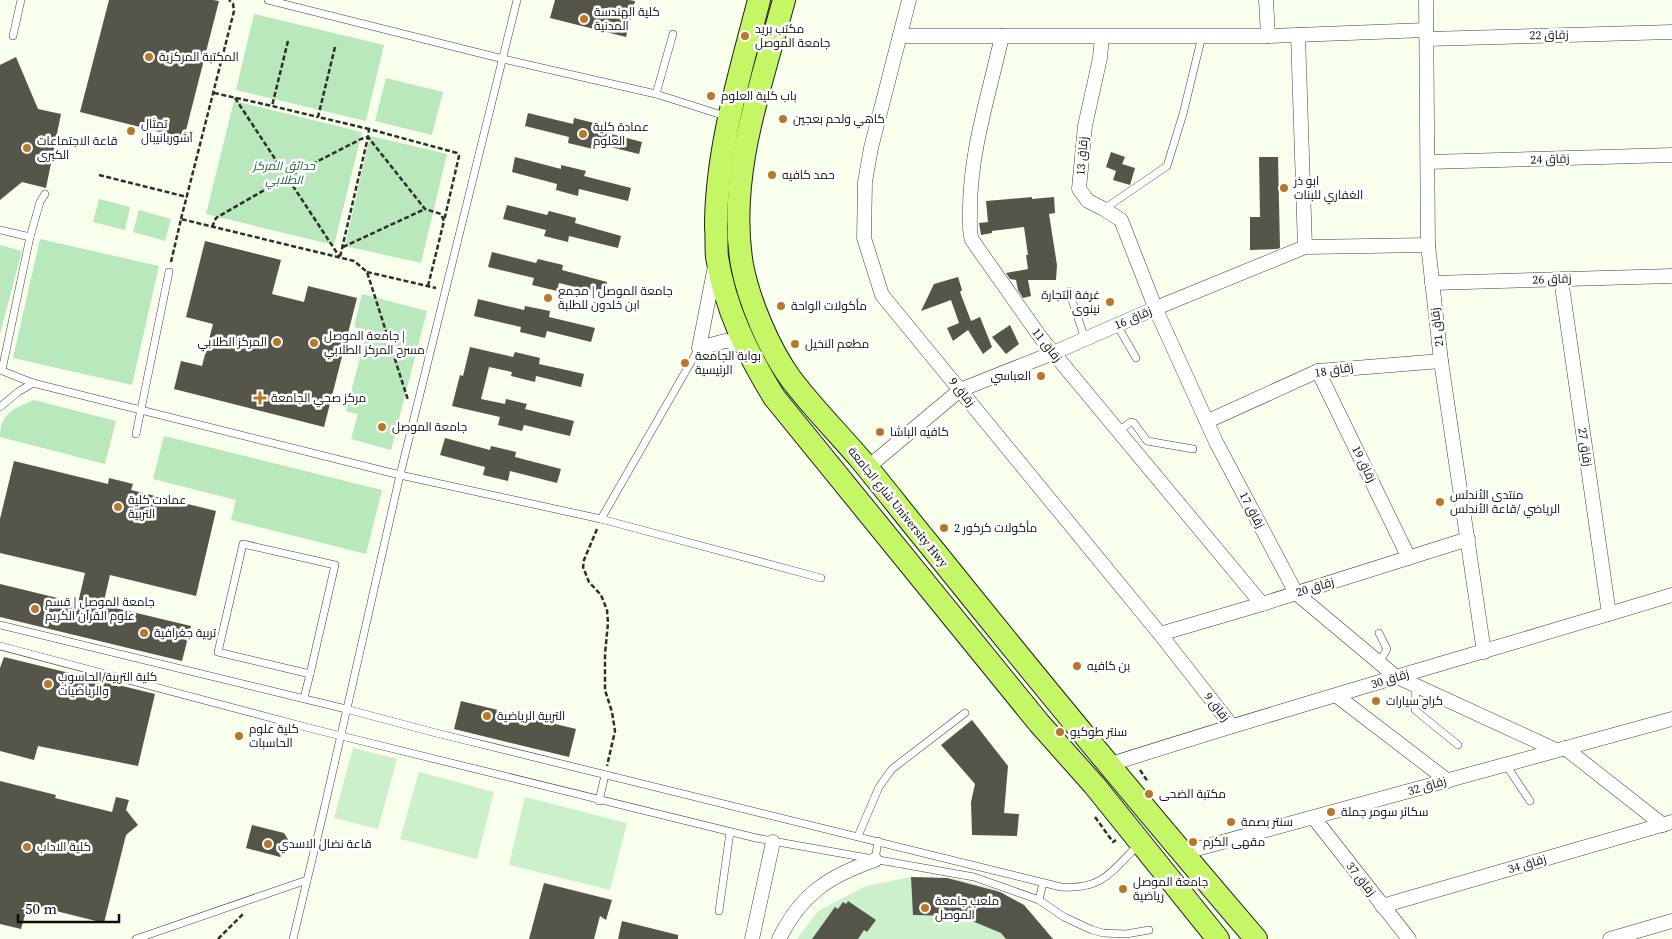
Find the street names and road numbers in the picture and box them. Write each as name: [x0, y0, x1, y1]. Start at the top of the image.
street label: زقاق 22: [1529, 27, 1569, 43]
street label: زقاق 13: [1072, 136, 1092, 176]
street label: زقاق 24: [1530, 150, 1570, 168]
street label: زقاق 26: [1532, 270, 1572, 288]
street label: زقاق 16: [1112, 303, 1154, 333]
street label: زقاق 21: [1427, 307, 1447, 347]
street label: زقاق 11: [1029, 325, 1065, 365]
street label: زقاق 18: [1313, 359, 1355, 381]
street label: زقاق 9: [945, 374, 979, 410]
street label: زقاق 27: [1574, 426, 1596, 468]
street label: زقاق 19: [1348, 443, 1380, 485]
street label: شارع الجامعة University Hwy: [844, 444, 952, 571]
street label: زقاق 17: [1236, 489, 1268, 531]
street label: زقاق 20: [1294, 574, 1336, 600]
street label: زقاق 30: [1369, 666, 1411, 692]
street label: زقاق 9: [1200, 689, 1234, 725]
street label: زقاق 32: [1406, 773, 1448, 799]
street label: زقاق 34: [1506, 851, 1548, 877]
street label: زقاق 37: [1343, 859, 1379, 899]

